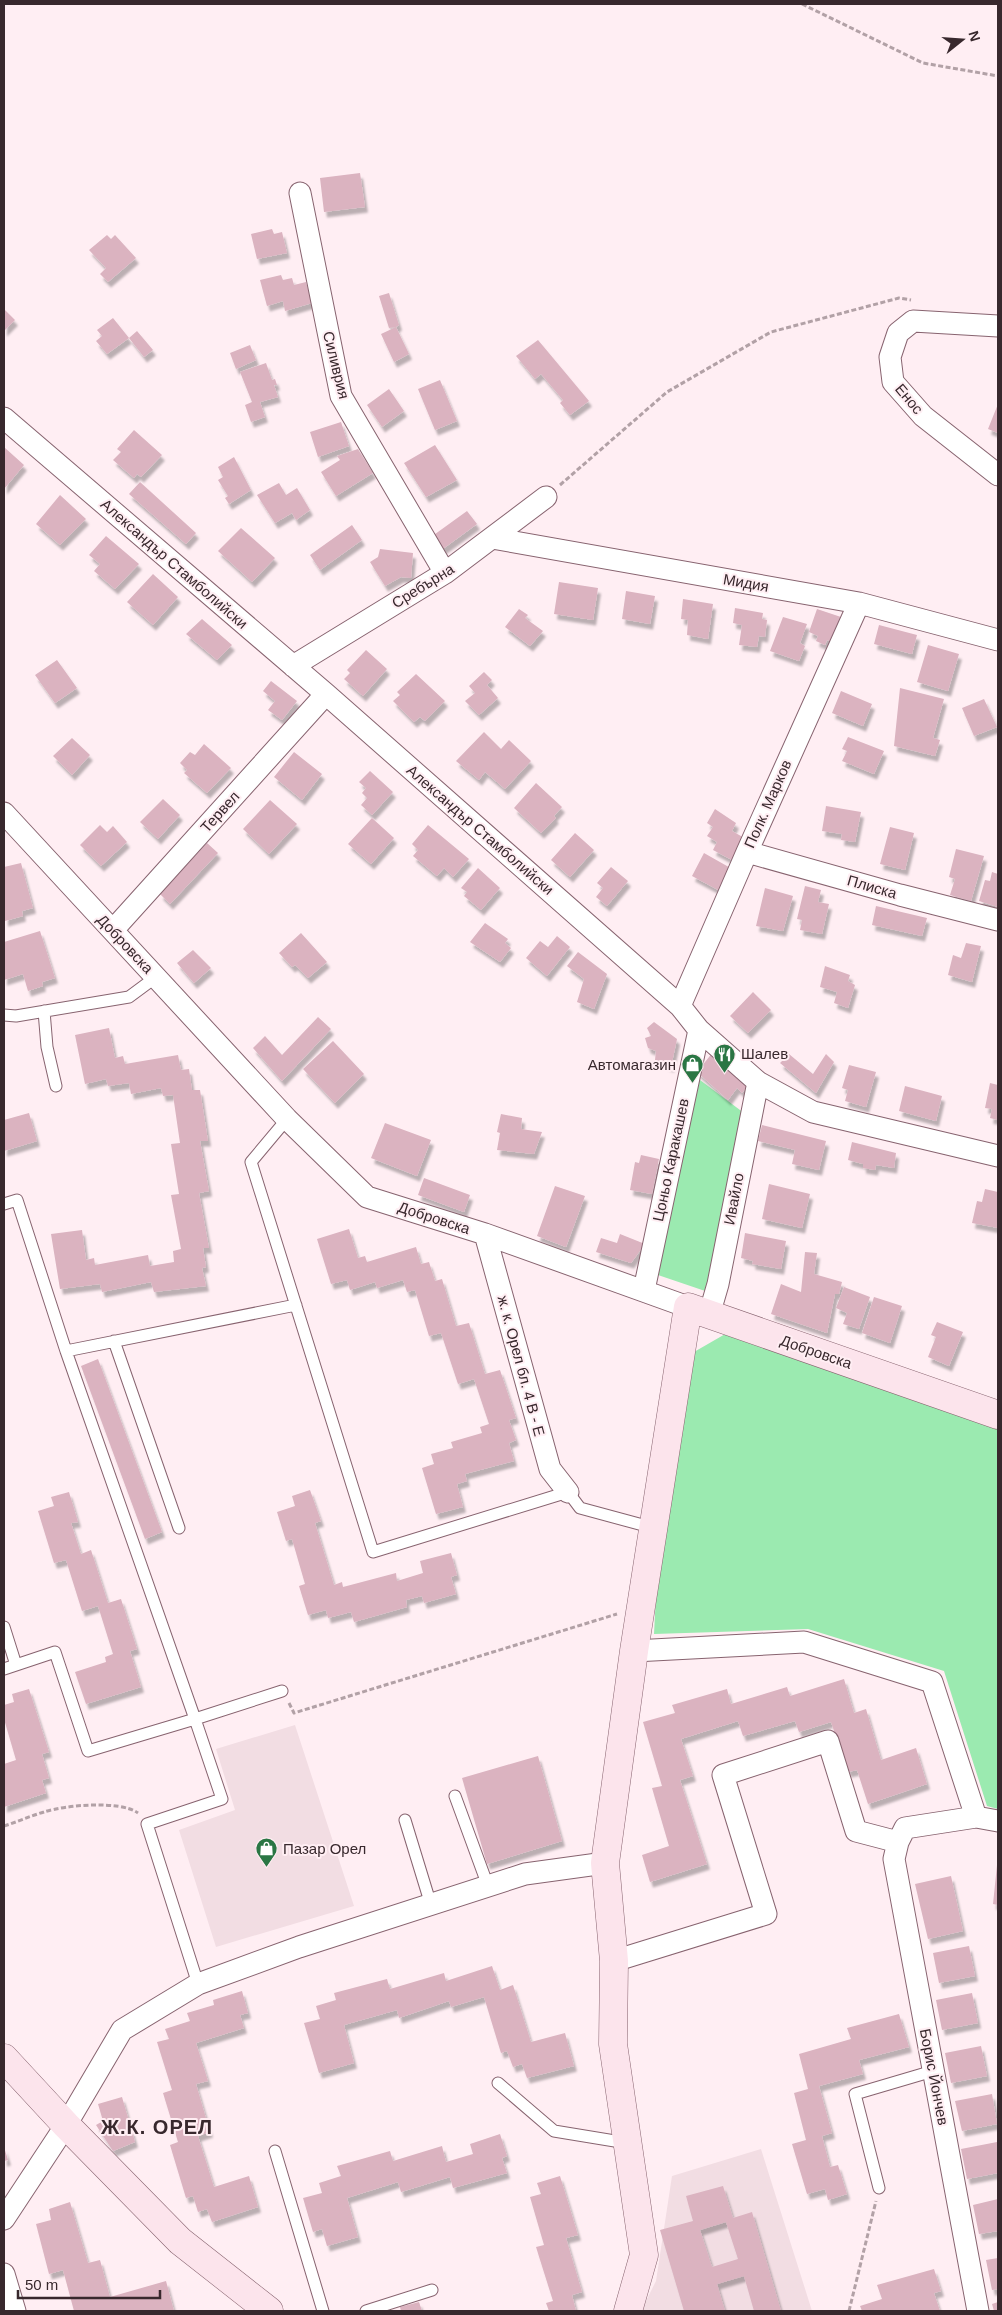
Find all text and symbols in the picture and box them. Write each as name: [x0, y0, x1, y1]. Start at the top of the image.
north arrow: [937, 15, 987, 65]
text: N: [965, 29, 984, 43]
street label: Силиврия: [320, 329, 353, 400]
street label: Енос: [892, 380, 927, 418]
street label: Александър Стамболийски: [97, 495, 251, 632]
street label: Сребърна: [389, 560, 457, 611]
street label: Мидия: [722, 570, 770, 595]
street label: Полк. Марков: [740, 757, 795, 851]
street label: Александър Стамболийски: [403, 761, 557, 898]
street label: Тервел: [197, 788, 242, 836]
street label: Плиска: [845, 871, 899, 902]
street label: Добровска: [94, 911, 157, 977]
restaurant icon: Шалев: [713, 1042, 737, 1073]
place label: Шалев: [741, 1045, 788, 1062]
shop icon: Автомагазин: [680, 1053, 704, 1084]
place label: Автомагазин: [588, 1056, 676, 1073]
street label: Цоньо Каракашев: [649, 1097, 692, 1223]
street label: Ивайло: [720, 1171, 747, 1226]
street label: Добровска: [396, 1198, 473, 1237]
street label: ж. к. Орел бл. 4 В - Е: [495, 1294, 548, 1438]
street label: Добровска: [778, 1331, 855, 1372]
shop icon: Пазар Орел: [255, 1837, 279, 1868]
place label: Пазар Орел: [283, 1840, 366, 1857]
street label: Борис Йончев: [917, 2027, 952, 2127]
district label: Ж.К. ОРЕЛ: [100, 2116, 213, 2138]
scale bar: [18, 2268, 160, 2300]
text: 50 m: [25, 2276, 58, 2293]

